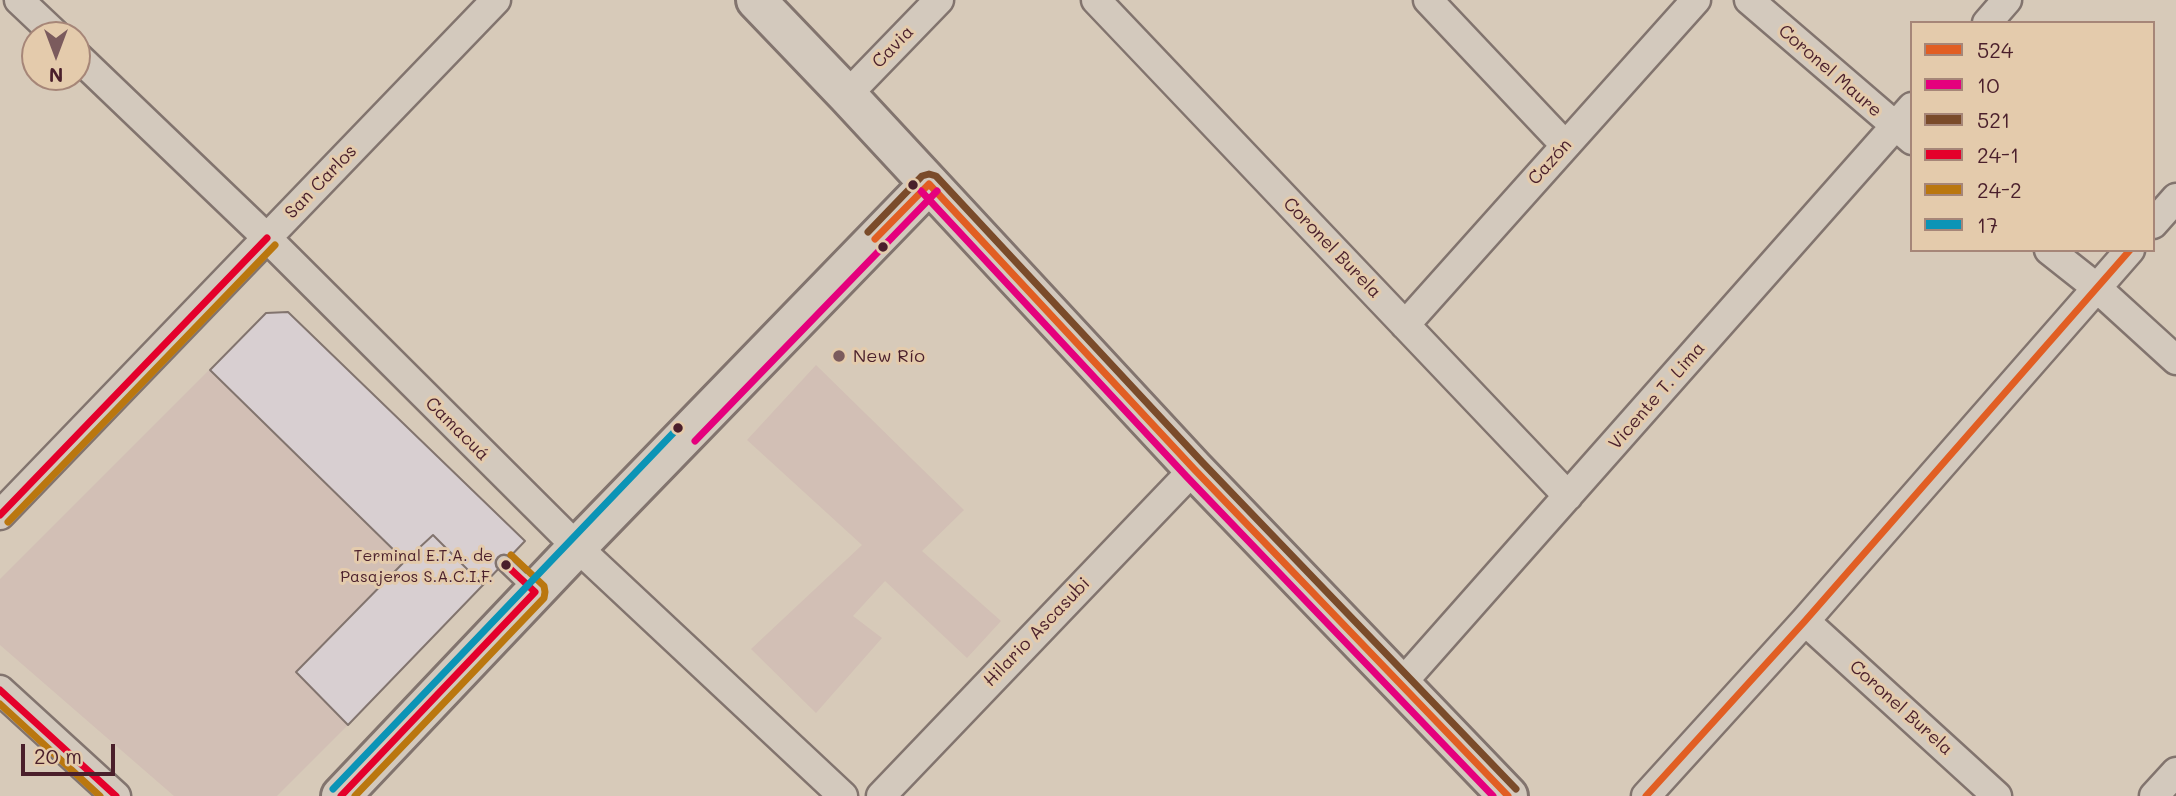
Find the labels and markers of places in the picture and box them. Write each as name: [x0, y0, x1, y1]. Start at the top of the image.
unlabelled marker: [906, 178, 920, 192]
unlabelled marker: [876, 240, 890, 254]
place label: New Río: [853, 345, 925, 367]
marker: New Río: [831, 348, 847, 364]
unlabelled marker: [671, 421, 685, 435]
place label: Terminal E.T.A. de Pasajeros S.A.C.I.F.: [340, 546, 493, 584]
marker: Terminal E.T.A. de Pasajeros S.A.C.I.F.: [499, 558, 513, 572]

